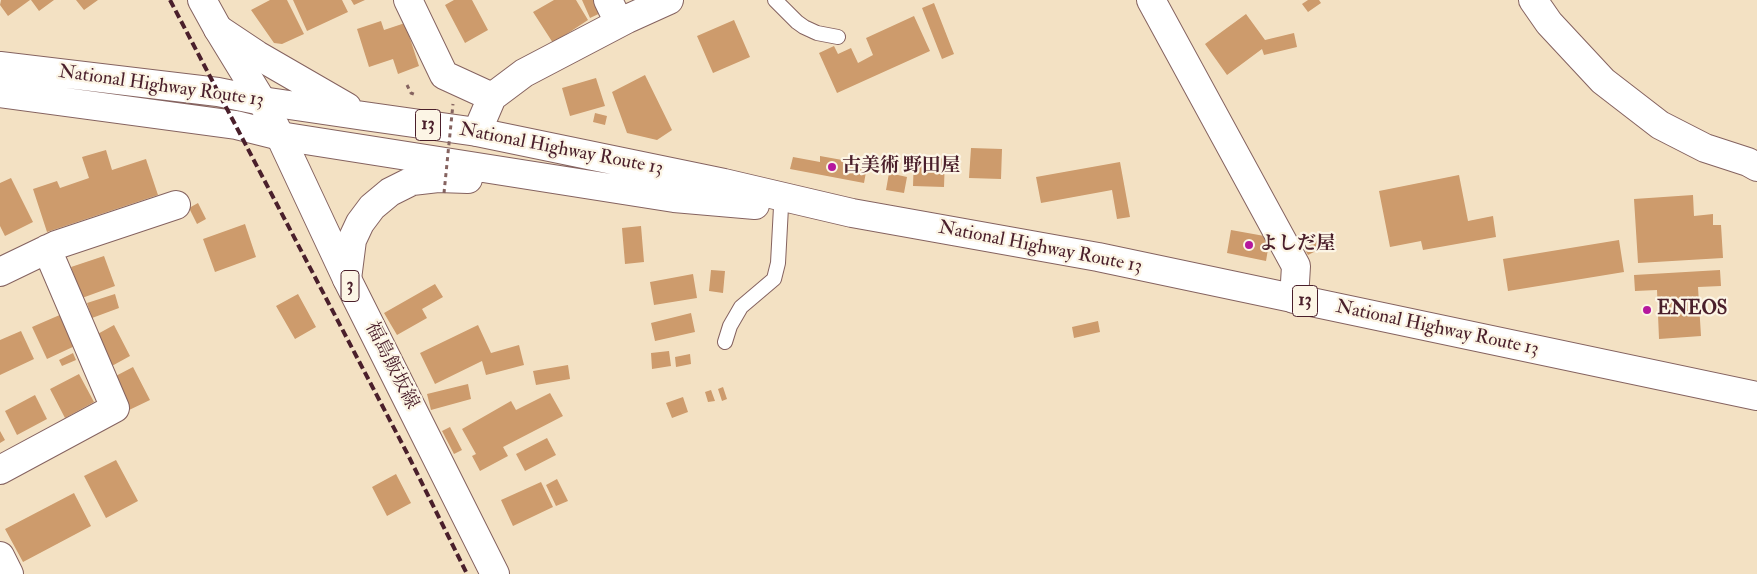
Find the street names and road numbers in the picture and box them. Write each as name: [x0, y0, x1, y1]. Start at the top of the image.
street label: National Highway Route 13: [57, 61, 265, 113]
road number: 13: [416, 110, 440, 140]
street label: National Highway Route 13: [457, 119, 665, 181]
street label: National Highway Route 13: [936, 217, 1144, 279]
road number: 3: [341, 270, 359, 302]
road number: 13: [1292, 286, 1318, 316]
street label: National Highway Route 13: [1333, 296, 1541, 362]
street label: 福島飯坂線: [359, 319, 423, 413]

